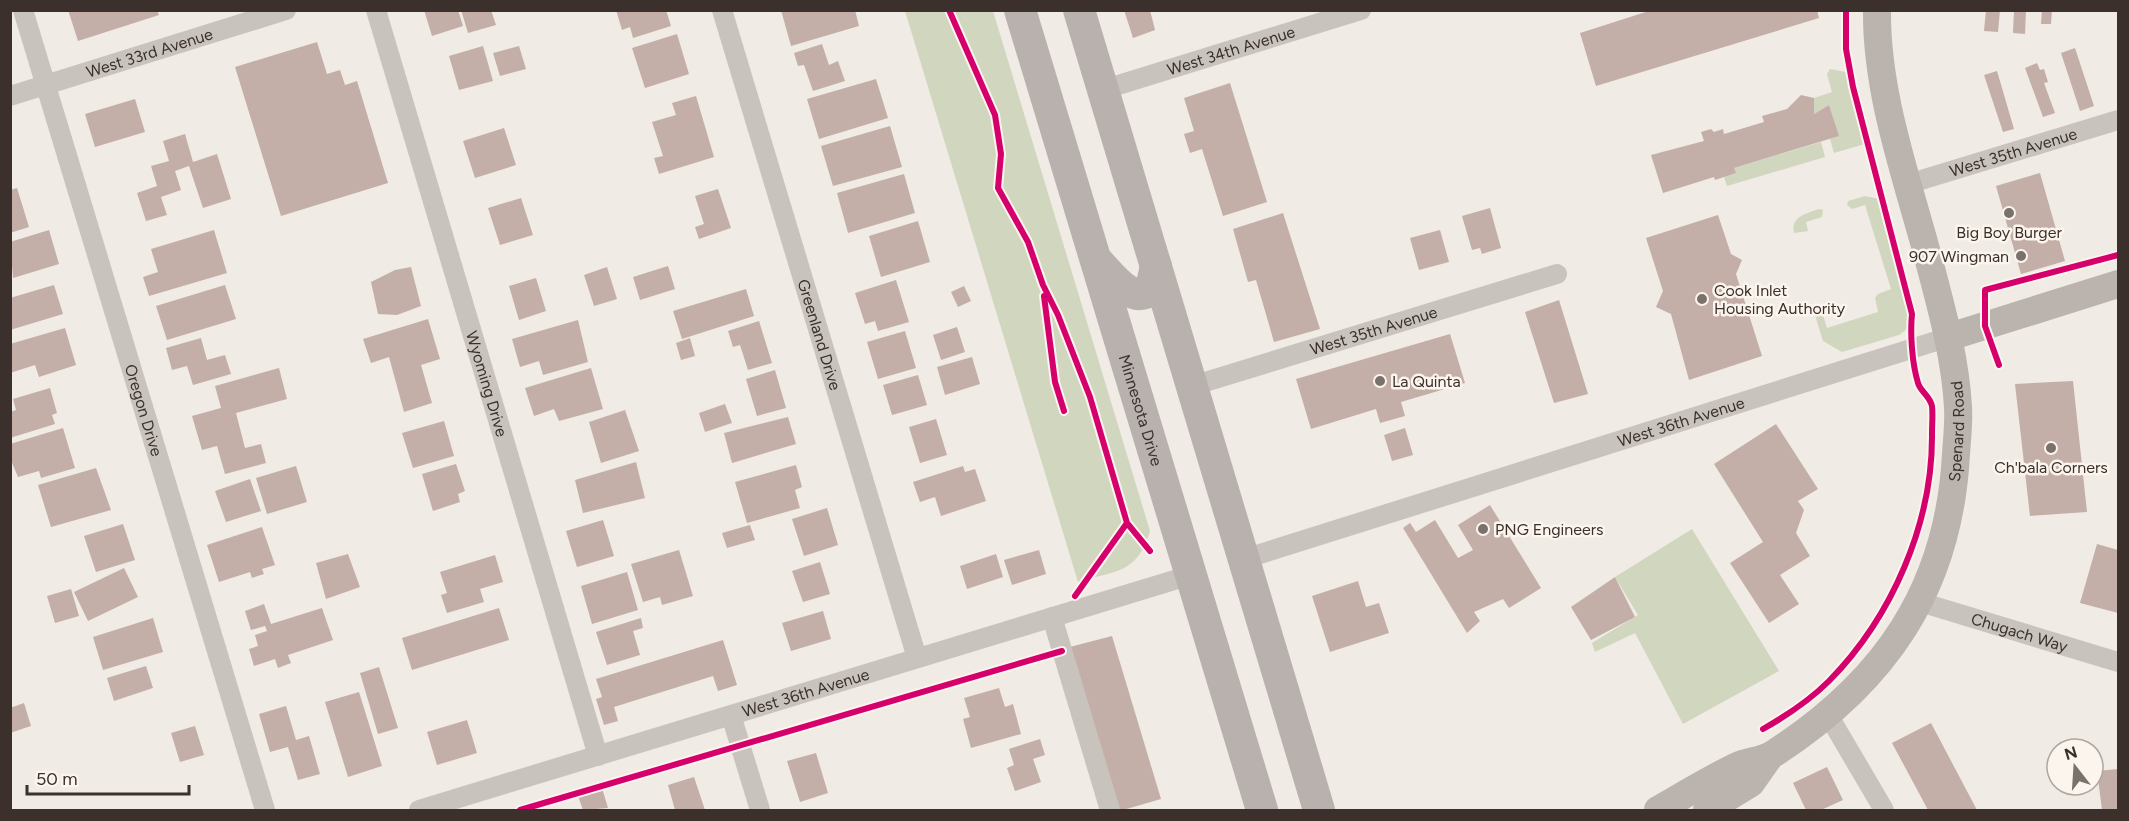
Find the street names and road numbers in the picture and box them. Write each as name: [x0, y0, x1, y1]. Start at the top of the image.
street label: West 34th Avenue: [1165, 21, 1297, 79]
street label: West 33rd Avenue: [84, 24, 215, 81]
street label: West 35th Avenue: [1947, 124, 2079, 180]
street label: Greenland Drive: [794, 277, 845, 393]
street label: West 35th Avenue: [1308, 302, 1440, 359]
street label: Wyoming Drive: [463, 329, 512, 439]
street label: Minnesota Drive: [1115, 352, 1167, 469]
street label: Oregon Drive: [121, 362, 167, 459]
street label: Spenard Road: [1944, 380, 1968, 483]
street label: West 36th Avenue: [1615, 392, 1747, 450]
street label: Chugach Way: [1969, 609, 2071, 656]
street label: West 36th Avenue: [740, 664, 872, 721]

